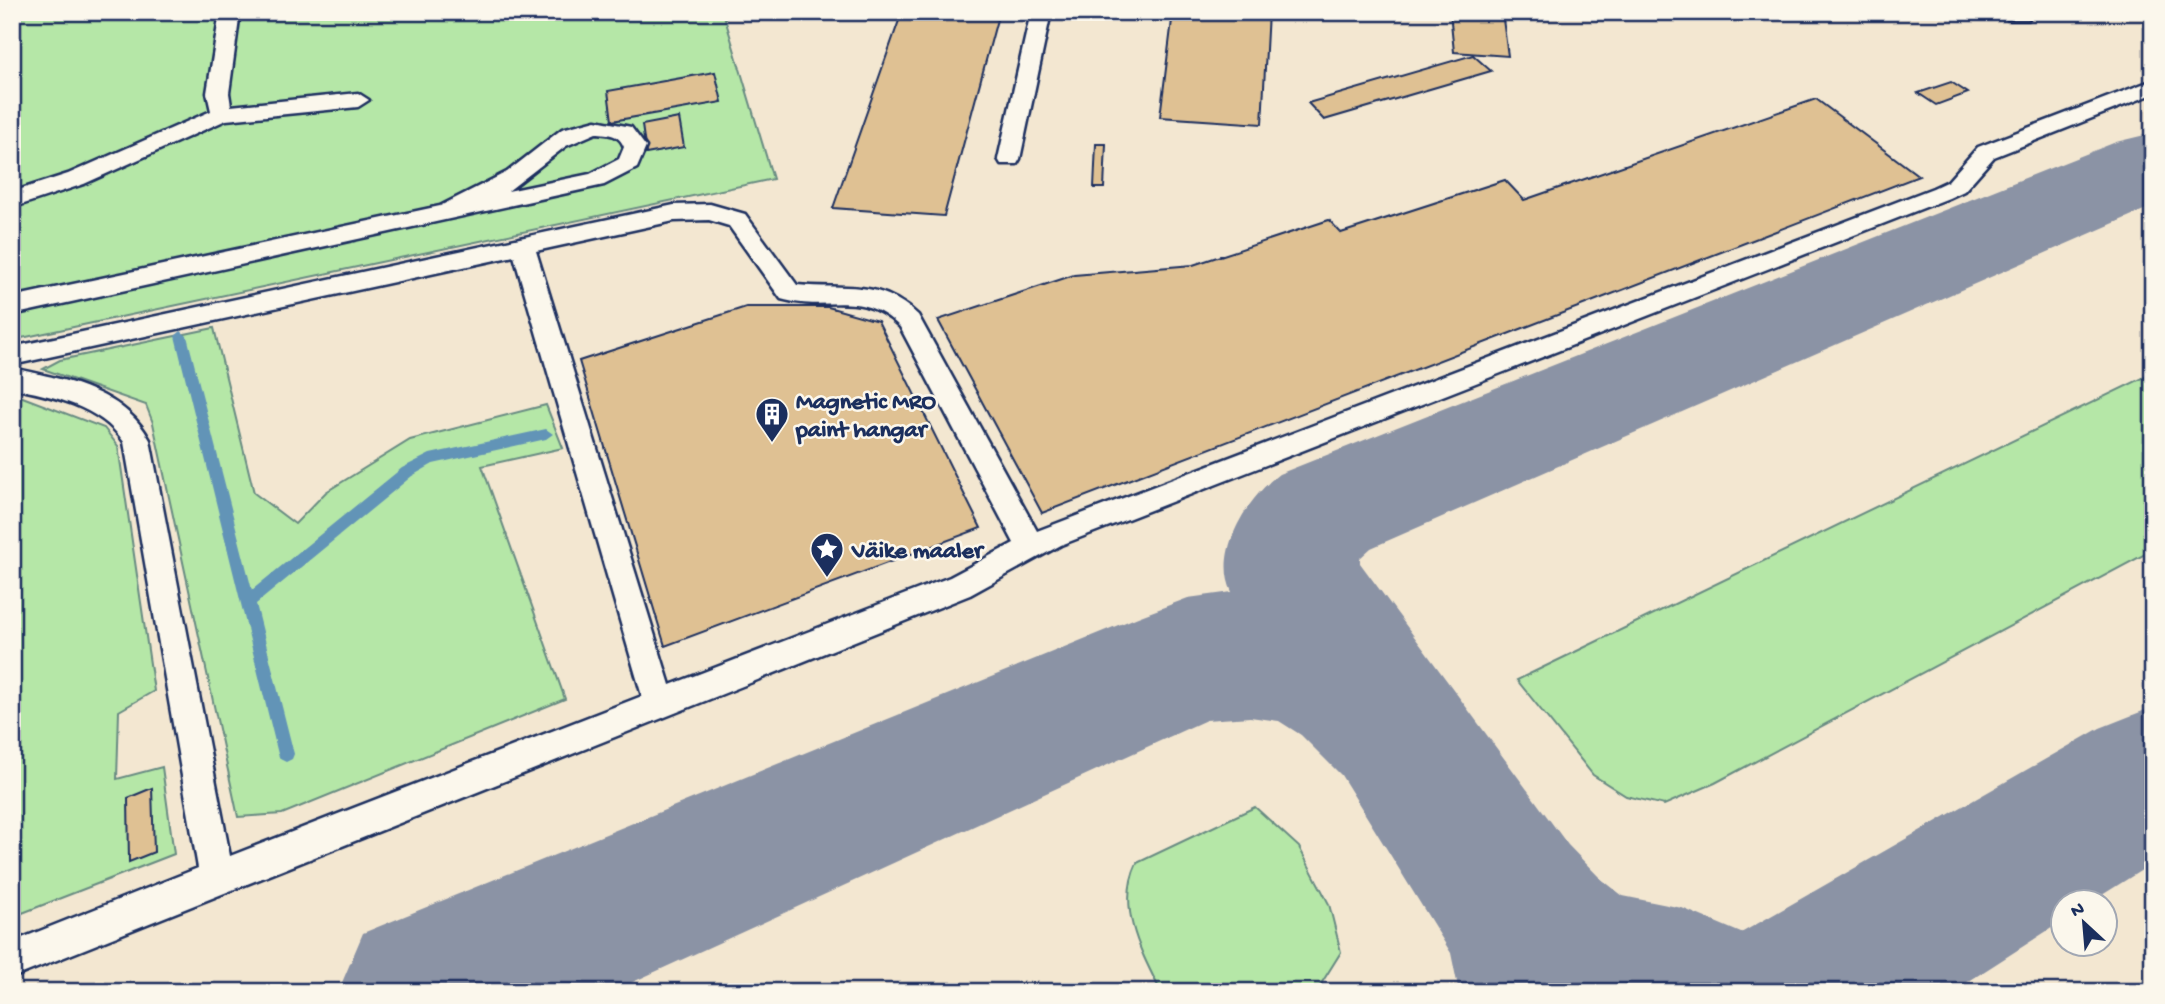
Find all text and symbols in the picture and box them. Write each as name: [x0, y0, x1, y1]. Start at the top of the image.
place label: Magnetic MRO paint hangar: [795, 389, 936, 446]
building icon: Magnetic MRO paint hangar: [753, 395, 791, 444]
place icon: Väike maaler: [808, 530, 846, 579]
place label: Väike maaler: [851, 538, 985, 567]
north arrow: [2050, 888, 2120, 958]
text: N: [2067, 898, 2089, 924]

